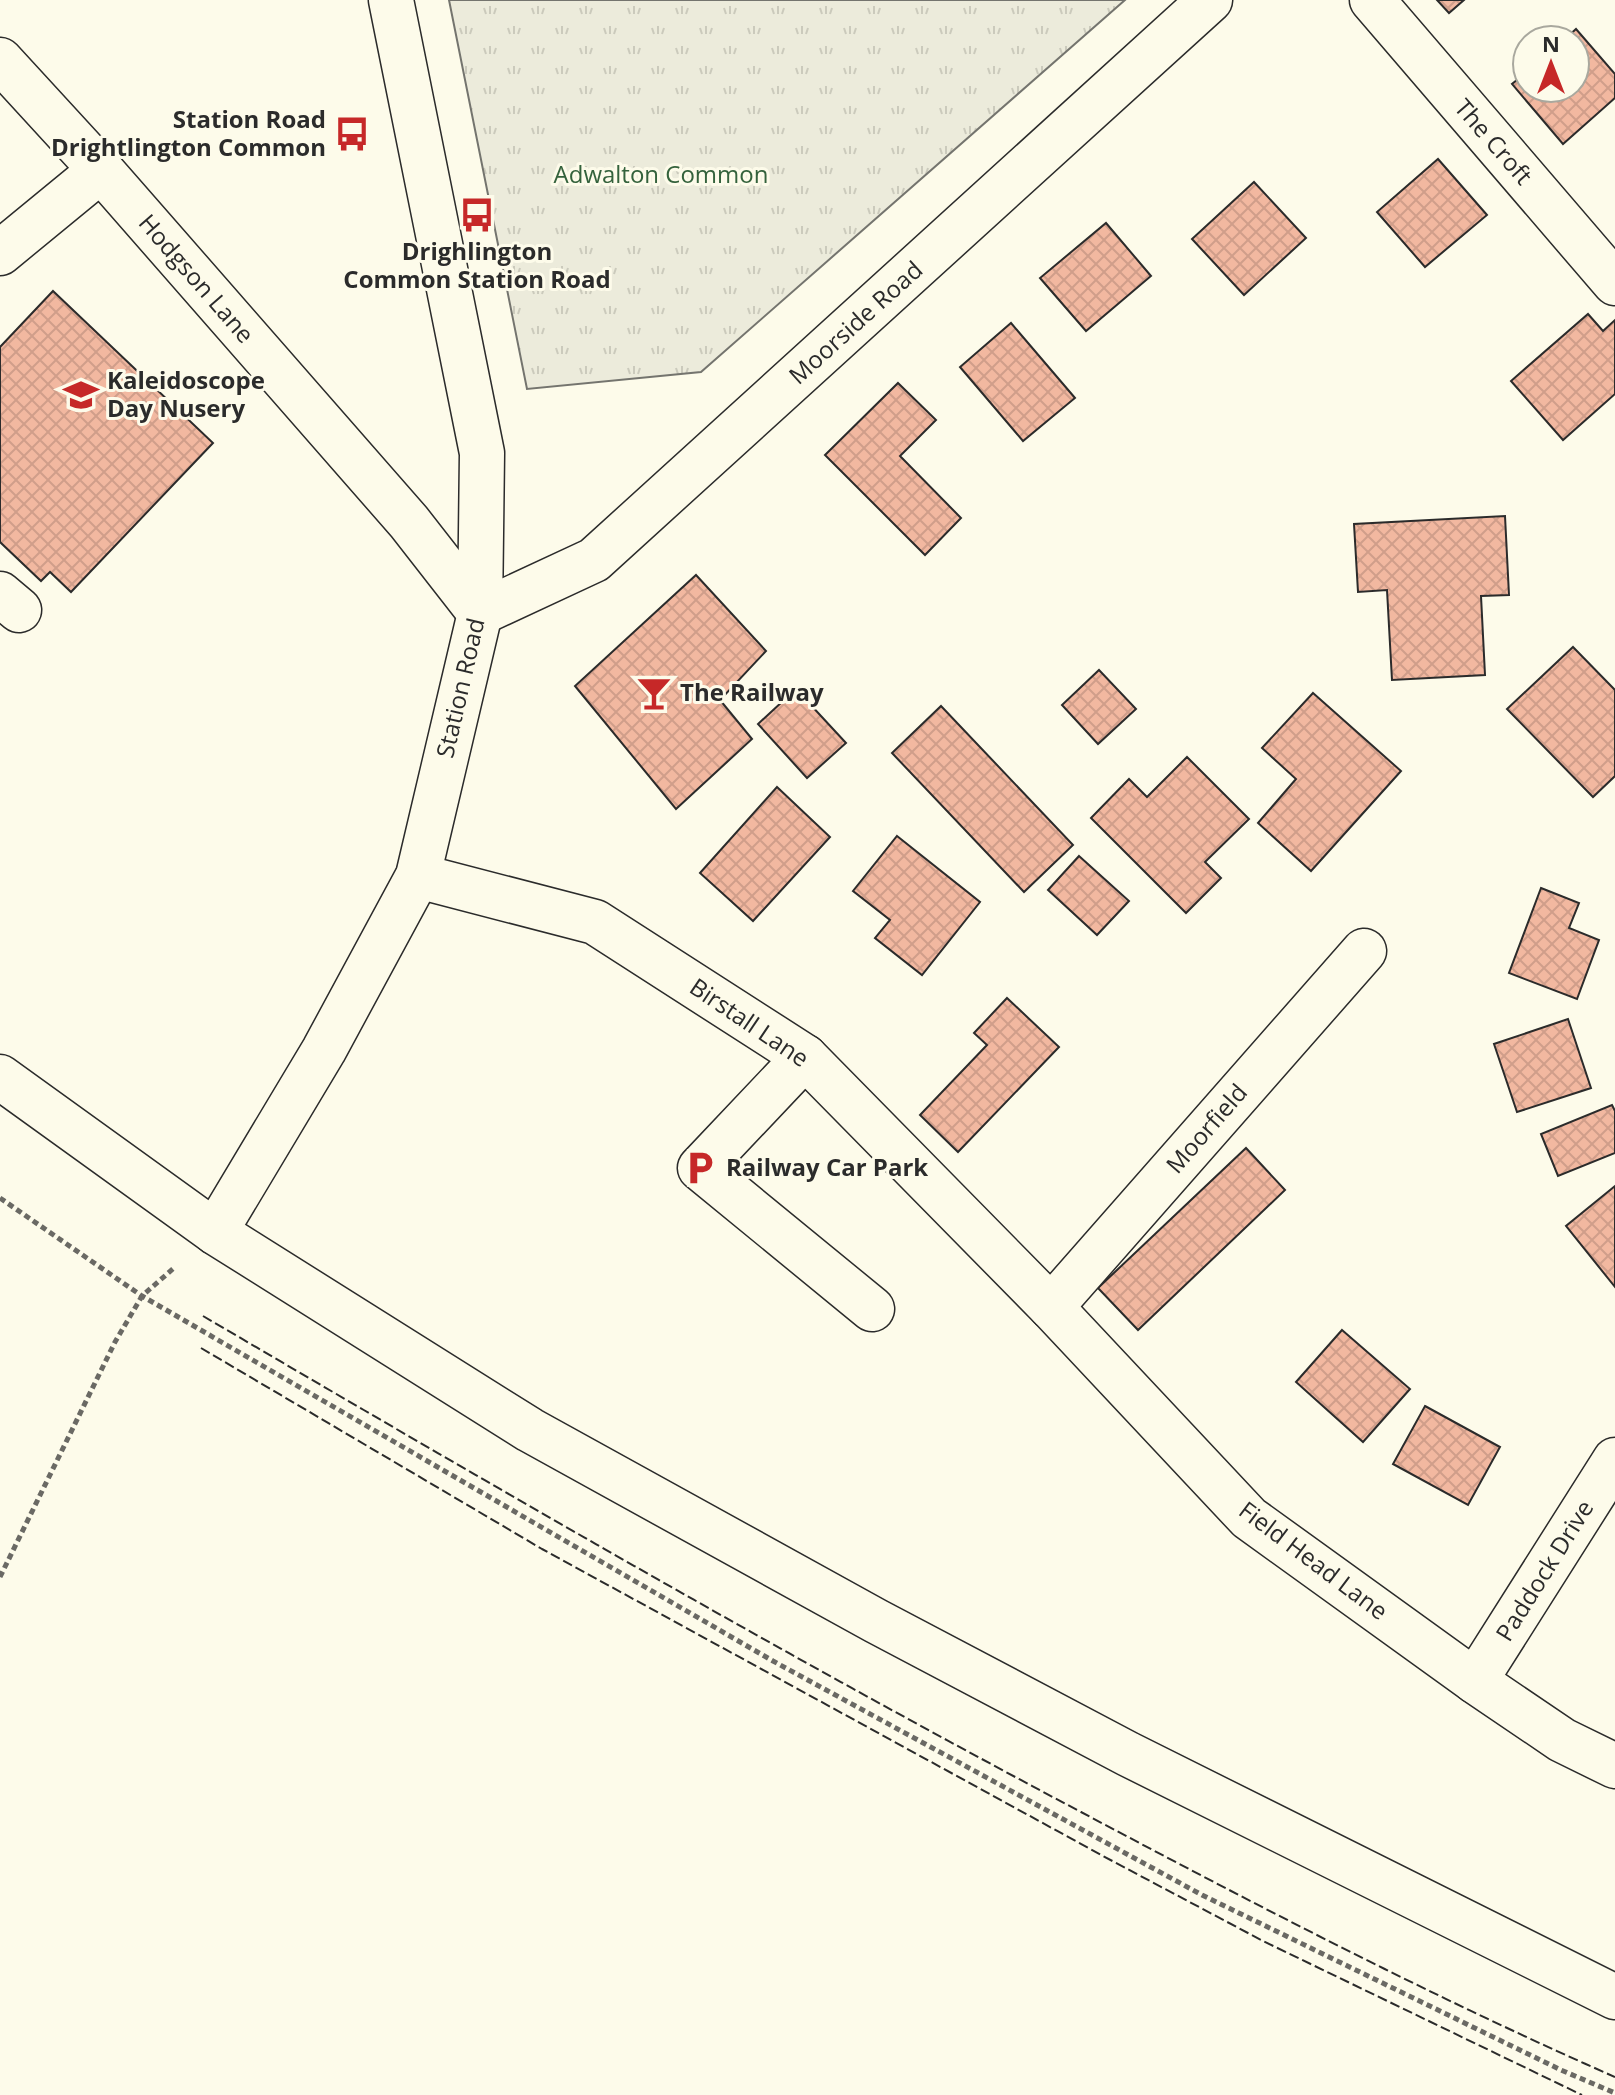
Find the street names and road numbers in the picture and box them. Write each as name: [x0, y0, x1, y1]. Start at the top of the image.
street label: The Croft: [1448, 91, 1541, 191]
street label: Hodgson Lane: [132, 207, 262, 349]
street label: Moorside Road: [781, 253, 929, 391]
street label: Station Road: [427, 615, 492, 761]
street label: Birstall Lane: [684, 970, 816, 1074]
street label: Moorfield: [1158, 1076, 1254, 1180]
street label: Field Head Lane: [1233, 1493, 1395, 1627]
street label: Paddock Drive: [1487, 1493, 1600, 1647]

